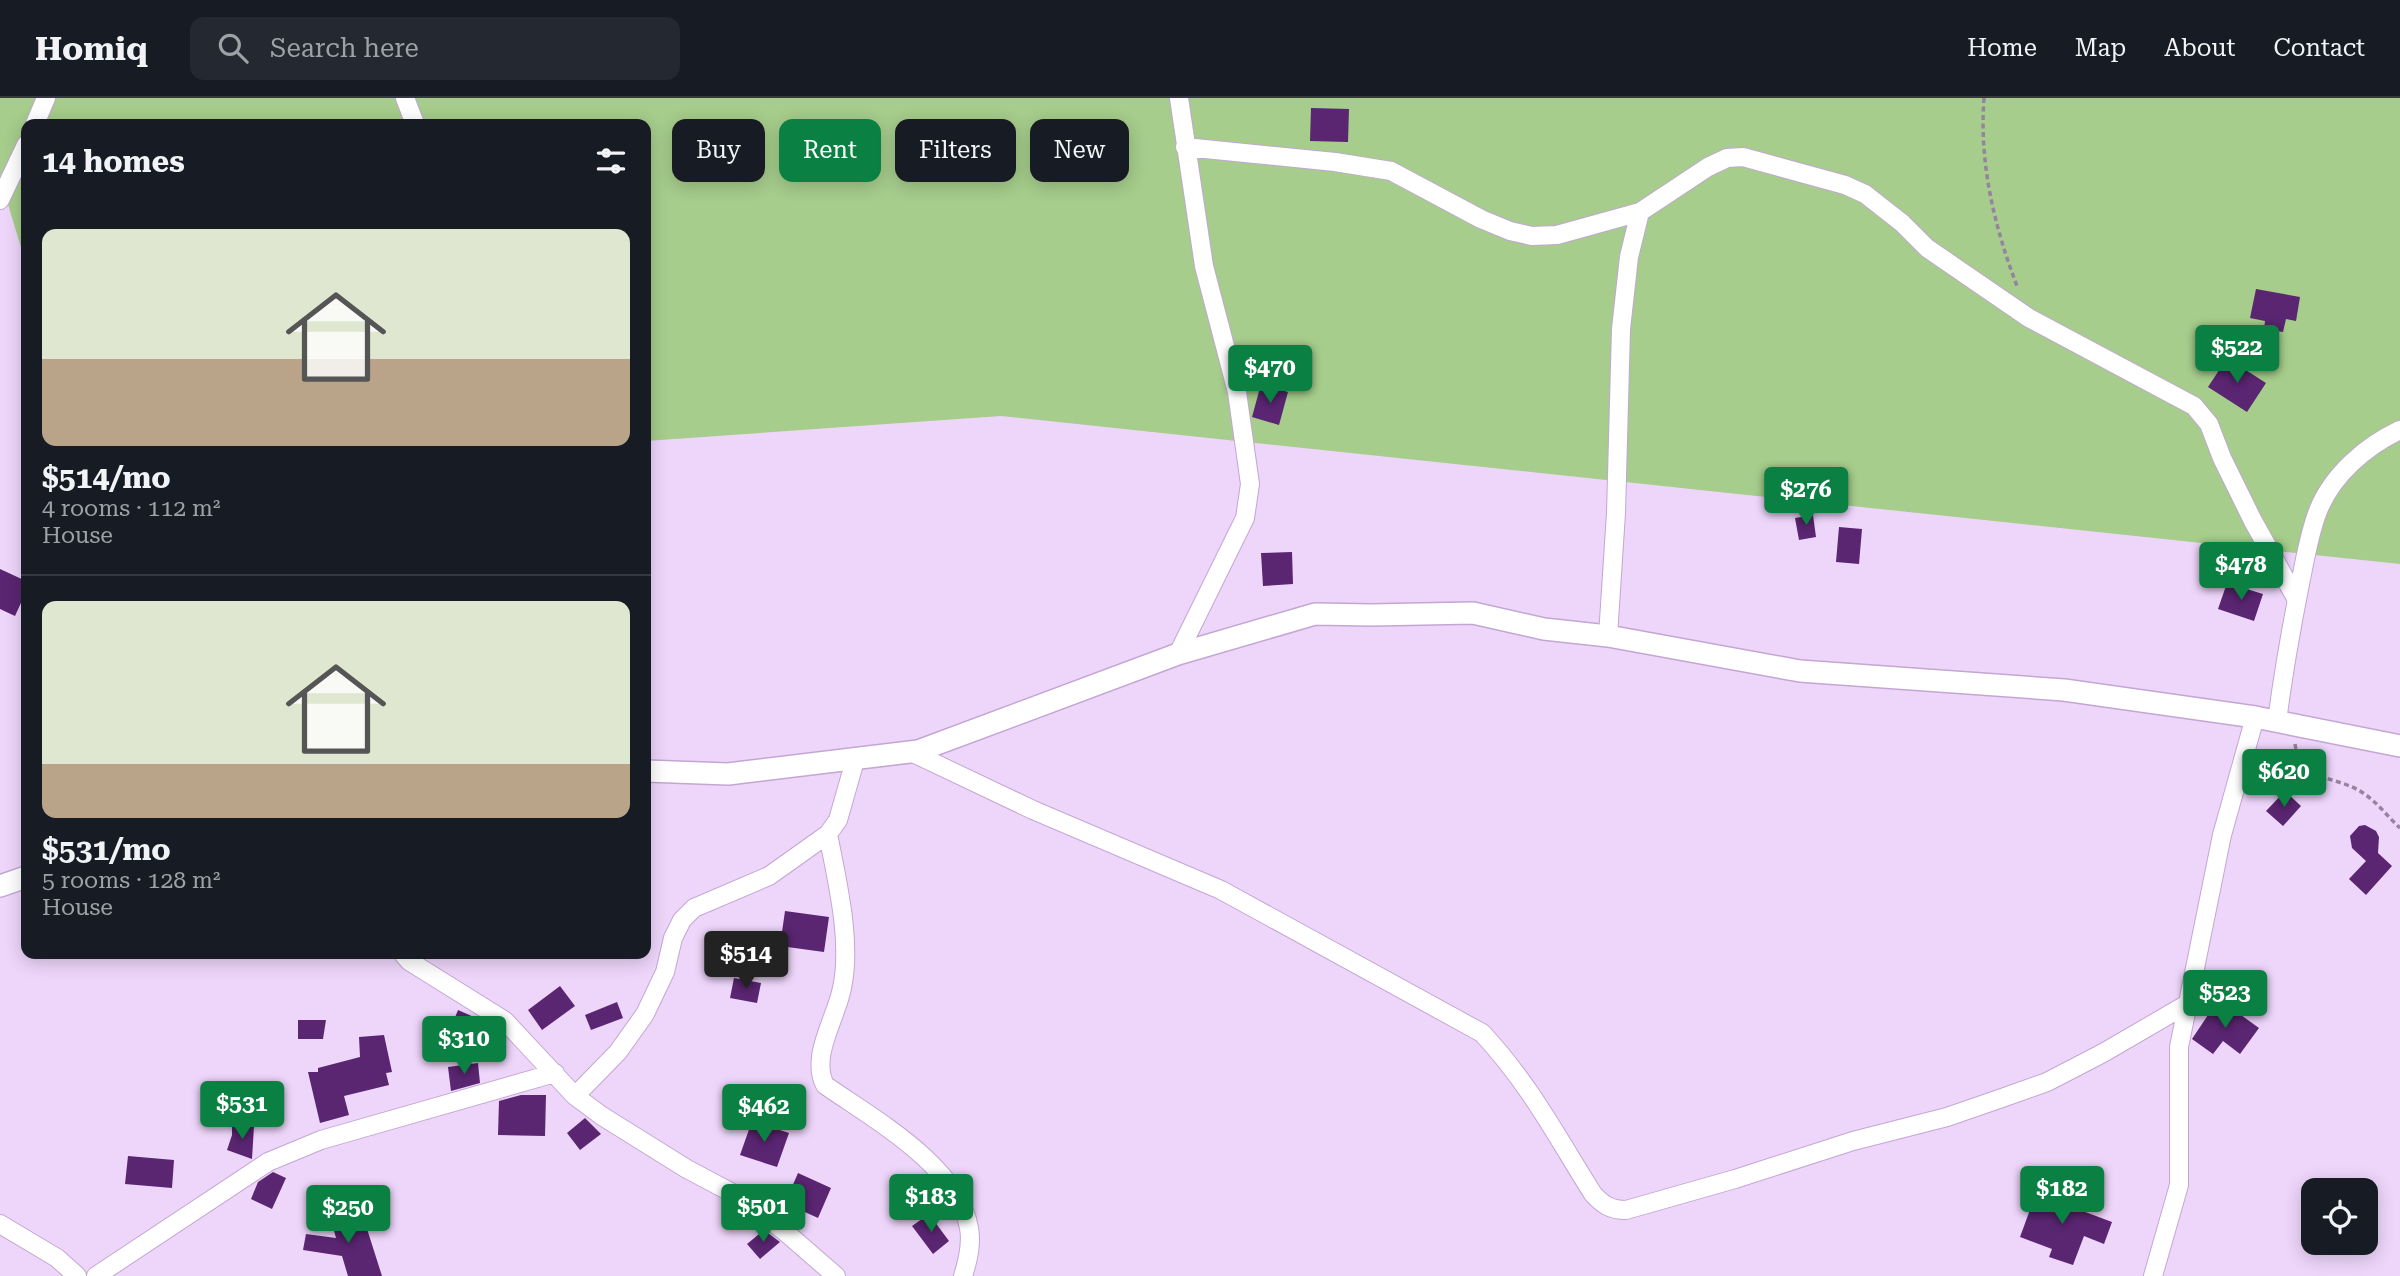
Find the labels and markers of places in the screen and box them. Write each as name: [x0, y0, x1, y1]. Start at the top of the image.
pin: $522: [2196, 326, 2278, 385]
pin: $470: [1229, 345, 1311, 405]
pin: $276: [1765, 468, 1847, 527]
pin: $478: [2200, 542, 2282, 602]
pin: $620: [2243, 750, 2325, 809]
pin: $514: [705, 932, 787, 991]
pin: $523: [2184, 970, 2266, 1030]
pin: $310: [423, 1016, 505, 1076]
pin: $531: [201, 1082, 283, 1141]
pin: $462: [723, 1084, 805, 1144]
pin: $182: [2021, 1166, 2103, 1226]
pin: $183: [890, 1174, 972, 1234]
pin: $501: [722, 1184, 804, 1244]
pin: $250: [307, 1186, 389, 1245]

